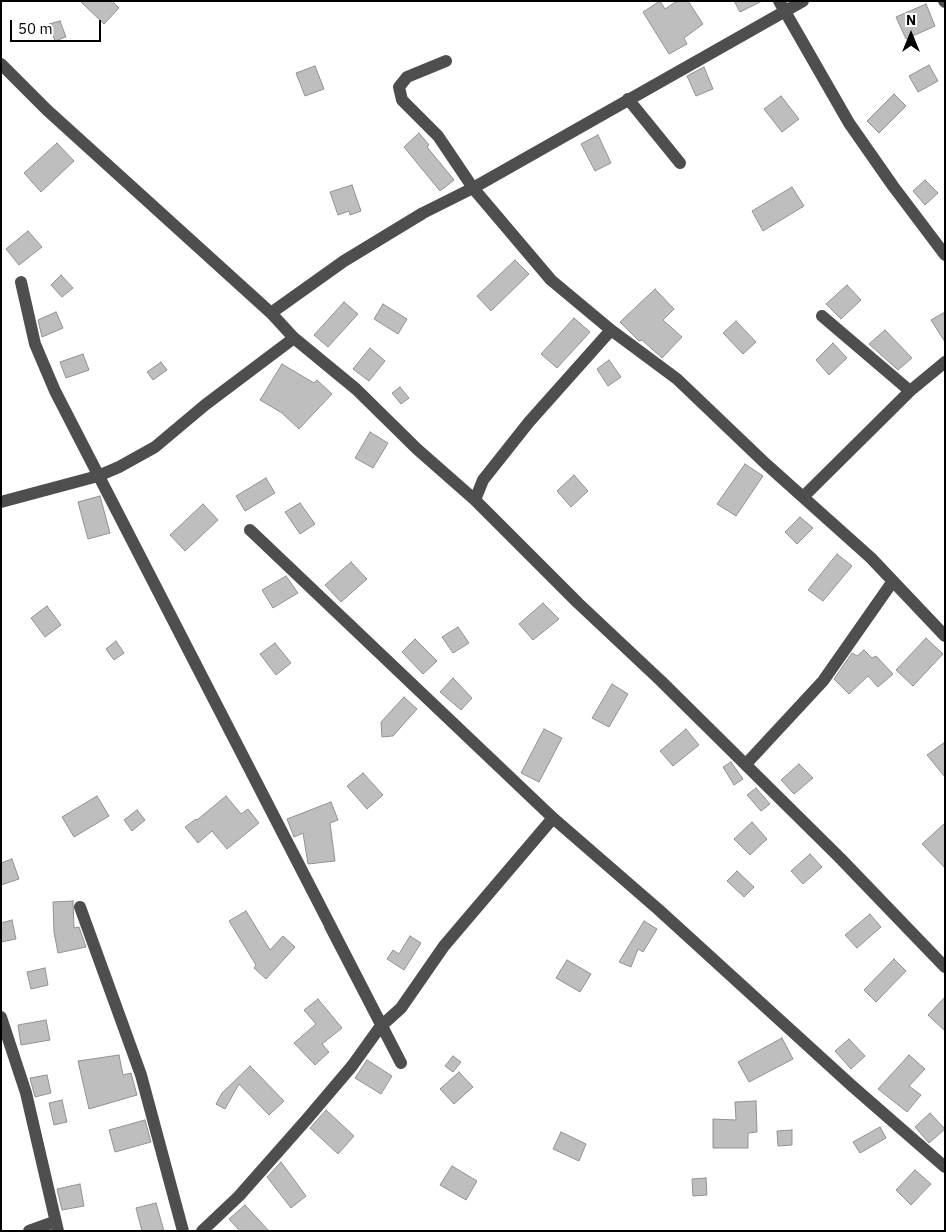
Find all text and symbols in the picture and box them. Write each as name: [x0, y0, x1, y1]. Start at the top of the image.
scale bar: [12, 10, 104, 42]
north arrow: [886, 10, 936, 60]
text: N: [906, 11, 916, 29]
text: 50 m: [18, 19, 53, 38]

